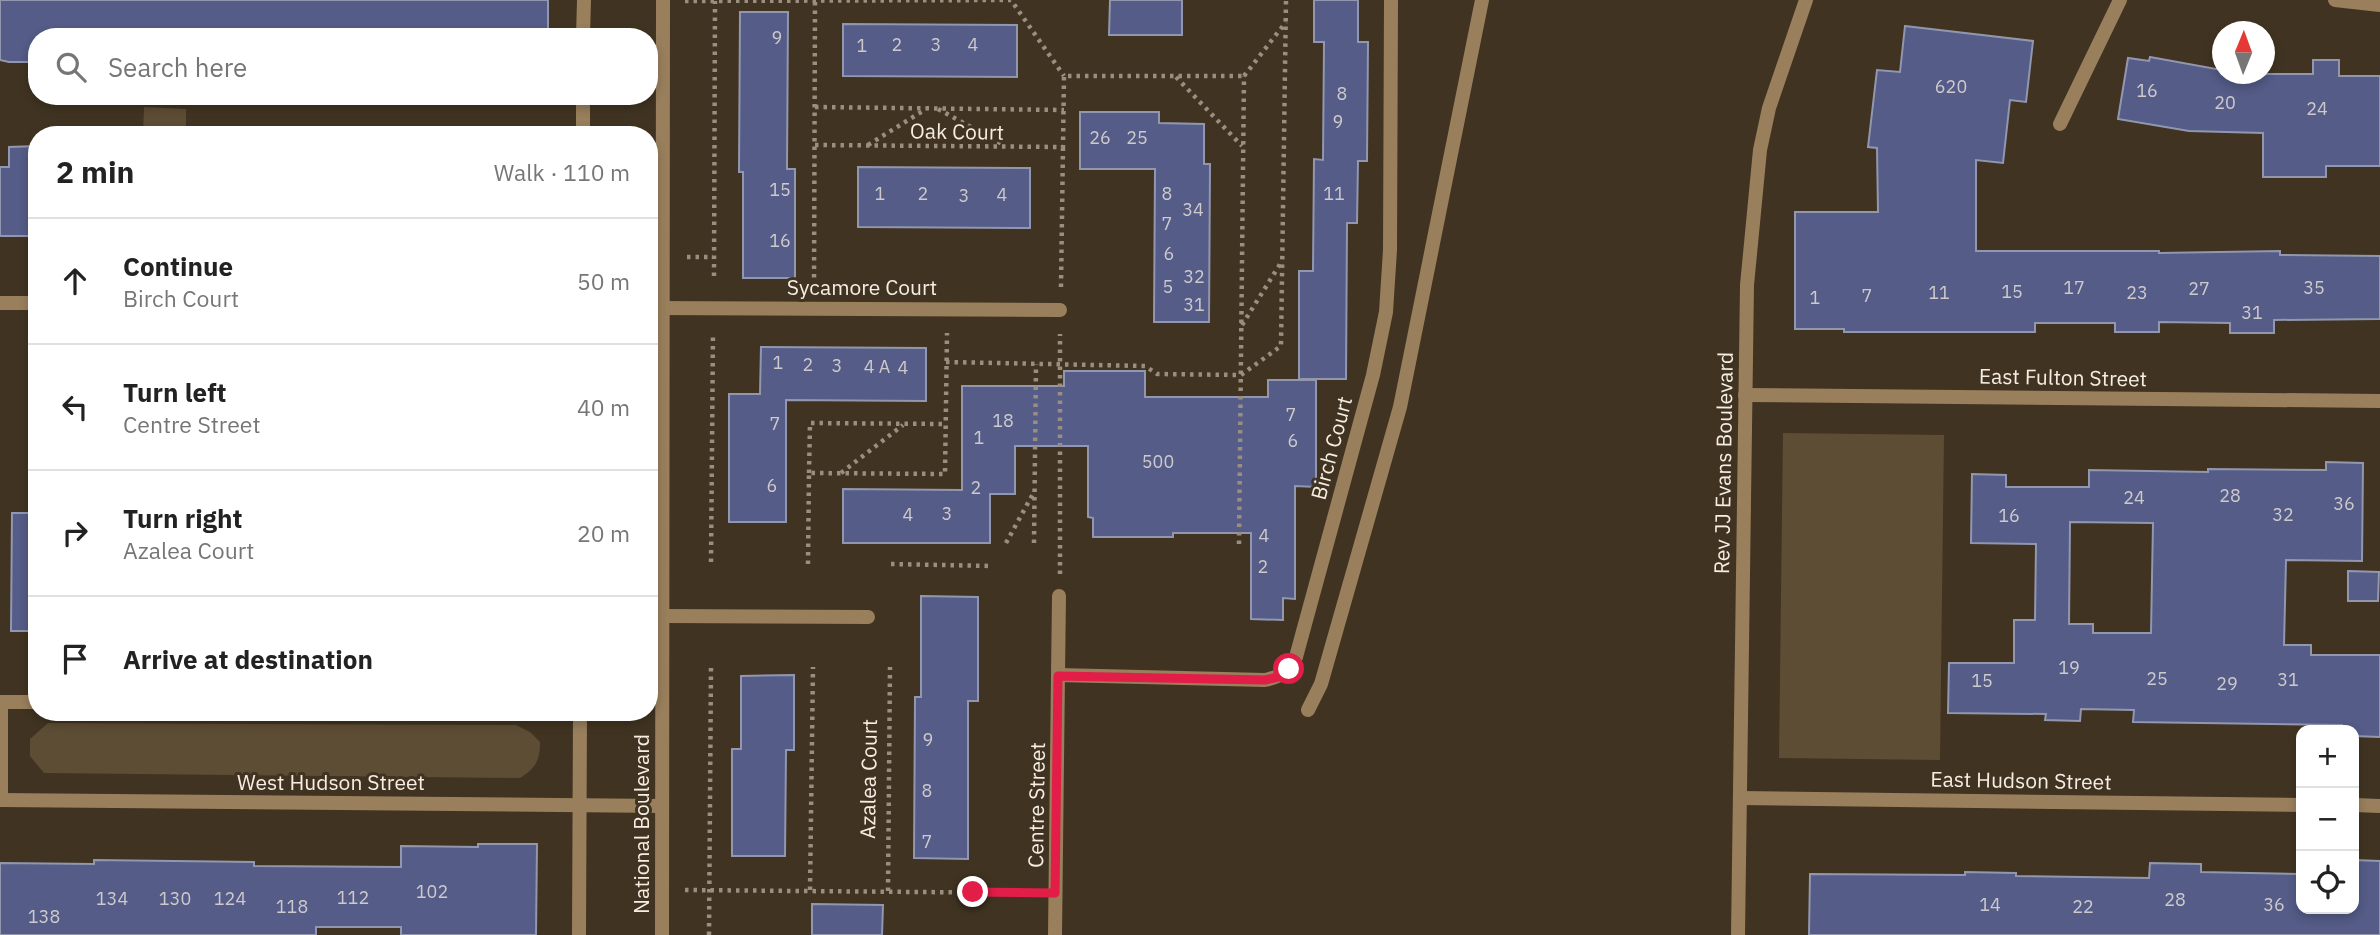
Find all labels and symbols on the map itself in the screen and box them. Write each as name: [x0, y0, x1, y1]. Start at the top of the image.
north arrow: [2212, 21, 2275, 84]
house number: 9: [772, 26, 782, 49]
house number: 2: [892, 33, 902, 56]
house number: 3: [931, 33, 941, 56]
house number: 4: [968, 33, 979, 56]
house number: 1: [857, 34, 867, 57]
house number: 620: [1935, 75, 1967, 98]
house number: 16: [2136, 79, 2158, 102]
house number: 8: [1337, 82, 1347, 105]
house number: 20: [2214, 91, 2236, 114]
house number: 24: [2306, 97, 2328, 120]
house number: 9: [1333, 110, 1343, 133]
street label: Oak Court: [910, 116, 1004, 146]
house number: 26: [1089, 126, 1111, 149]
house number: 25: [1126, 126, 1148, 149]
house number: 15: [769, 178, 791, 201]
house number: 1: [875, 182, 885, 205]
house number: 2: [918, 182, 928, 205]
house number: 8: [1162, 182, 1172, 205]
house number: 11: [1323, 182, 1345, 205]
house number: 4: [997, 183, 1008, 206]
house number: 3: [959, 184, 969, 207]
house number: 34: [1182, 198, 1204, 221]
house number: 7: [1162, 212, 1172, 235]
house number: 16: [769, 229, 791, 252]
house number: 6: [1164, 242, 1174, 265]
house number: 32: [1183, 265, 1205, 288]
street label: Sycamore Court: [787, 273, 937, 301]
house number: 5: [1163, 275, 1173, 298]
house number: 17: [2063, 276, 2085, 299]
house number: 35: [2303, 276, 2325, 299]
house number: 27: [2188, 277, 2210, 300]
house number: 15: [2001, 280, 2023, 303]
house number: 11: [1928, 281, 1950, 304]
house number: 23: [2126, 281, 2148, 304]
house number: 7: [1862, 284, 1872, 307]
house number: 1: [1810, 286, 1820, 309]
house number: 31: [1183, 293, 1205, 316]
house number: 31: [2241, 301, 2263, 324]
house number: 1: [773, 351, 783, 374]
street label: Rev JJ Evans Boulevard: [1707, 352, 1739, 574]
house number: 2: [803, 353, 813, 376]
house number: 3: [832, 354, 842, 377]
house number: 4 A: [864, 355, 891, 378]
house number: 4: [898, 356, 909, 379]
street label: East Fulton Street: [1979, 362, 2147, 392]
street label: Birch Court: [1304, 393, 1358, 503]
house number: 7: [1286, 403, 1296, 426]
house number: 18: [992, 409, 1014, 432]
house number: 7: [770, 412, 780, 435]
house number: 1: [974, 426, 984, 449]
house number: 6: [1288, 429, 1298, 452]
house number: 500: [1142, 450, 1174, 473]
house number: 6: [767, 474, 777, 497]
house number: 2: [971, 476, 981, 499]
house number: 28: [2219, 484, 2241, 507]
house number: 24: [2123, 486, 2145, 509]
house number: 36: [2333, 492, 2355, 515]
house number: 3: [942, 502, 952, 525]
house number: 4: [903, 503, 914, 526]
house number: 32: [2272, 503, 2294, 526]
house number: 16: [1998, 504, 2020, 527]
house number: 4: [1259, 524, 1270, 547]
house number: 2: [1258, 555, 1268, 578]
route start: [1273, 653, 1304, 684]
house number: 19: [2058, 656, 2080, 679]
house number: 25: [2146, 667, 2168, 690]
house number: 31: [2277, 668, 2299, 691]
house number: 15: [1971, 669, 1993, 692]
house number: 29: [2216, 672, 2238, 695]
street label: Azalea Court: [853, 719, 883, 839]
house number: 9: [923, 728, 933, 751]
street label: National Boulevard: [627, 734, 655, 914]
street label: Centre Street: [1021, 742, 1051, 868]
street label: East Hudson Street: [1930, 764, 2112, 796]
street label: West Hudson Street: [237, 768, 425, 796]
house number: 8: [922, 779, 932, 802]
house number: 7: [922, 830, 932, 853]
route end: [957, 876, 988, 907]
house number: 102: [416, 880, 448, 903]
house number: 112: [337, 886, 369, 909]
house number: 134: [96, 887, 128, 910]
house number: 130: [159, 887, 191, 910]
house number: 124: [214, 887, 246, 910]
house number: 28: [2164, 888, 2186, 911]
house number: 14: [1979, 893, 2001, 916]
house number: 36: [2263, 893, 2285, 916]
house number: 118: [276, 895, 308, 918]
house number: 22: [2072, 895, 2094, 918]
house number: 138: [28, 905, 60, 928]

